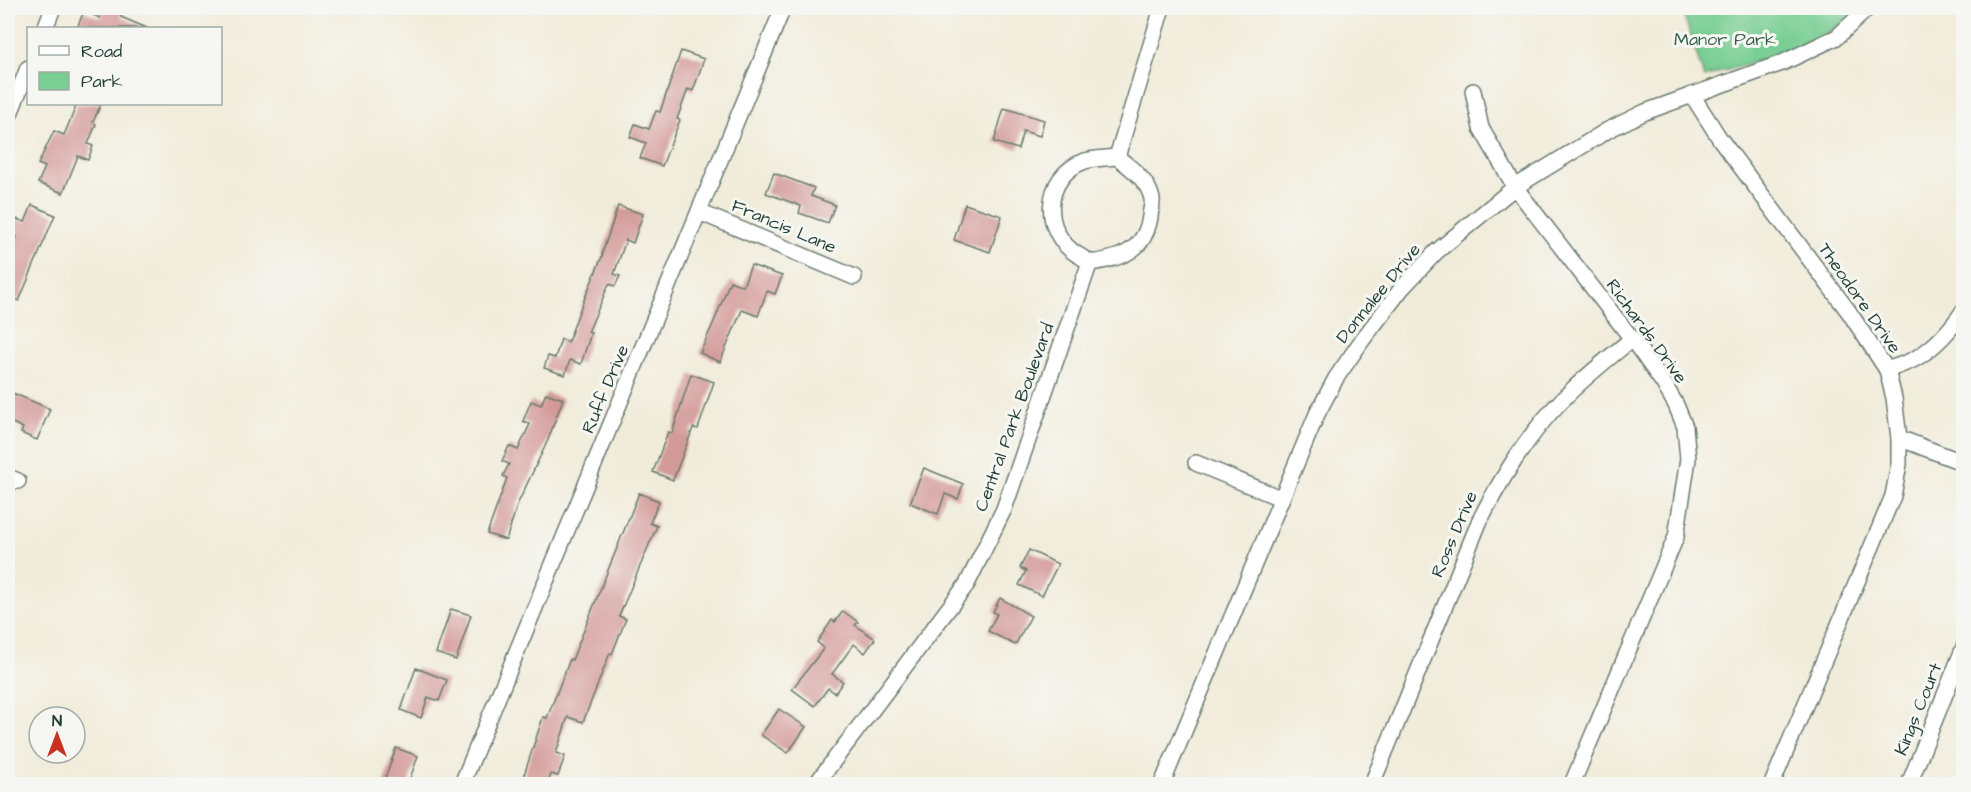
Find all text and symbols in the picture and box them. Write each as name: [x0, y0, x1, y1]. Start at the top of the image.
legend: [27, 27, 222, 105]
park label: Manor Park: [1674, 27, 1776, 52]
text: Road: [81, 39, 122, 64]
text: Park: [81, 69, 123, 94]
street label: Francis Lane: [728, 193, 840, 260]
street label: Donnalee Drive: [1330, 238, 1427, 349]
street label: Theodore Drive: [1812, 238, 1907, 359]
street label: Richards Drive: [1600, 274, 1693, 389]
street label: Central Park Boulevard: [969, 319, 1060, 515]
street label: Ruff Drive: [576, 341, 635, 437]
street label: Ross Drive: [1425, 487, 1484, 581]
street label: Kings Court: [1889, 659, 1949, 759]
north arrow: [27, 705, 87, 765]
text: N: [52, 710, 62, 732]

